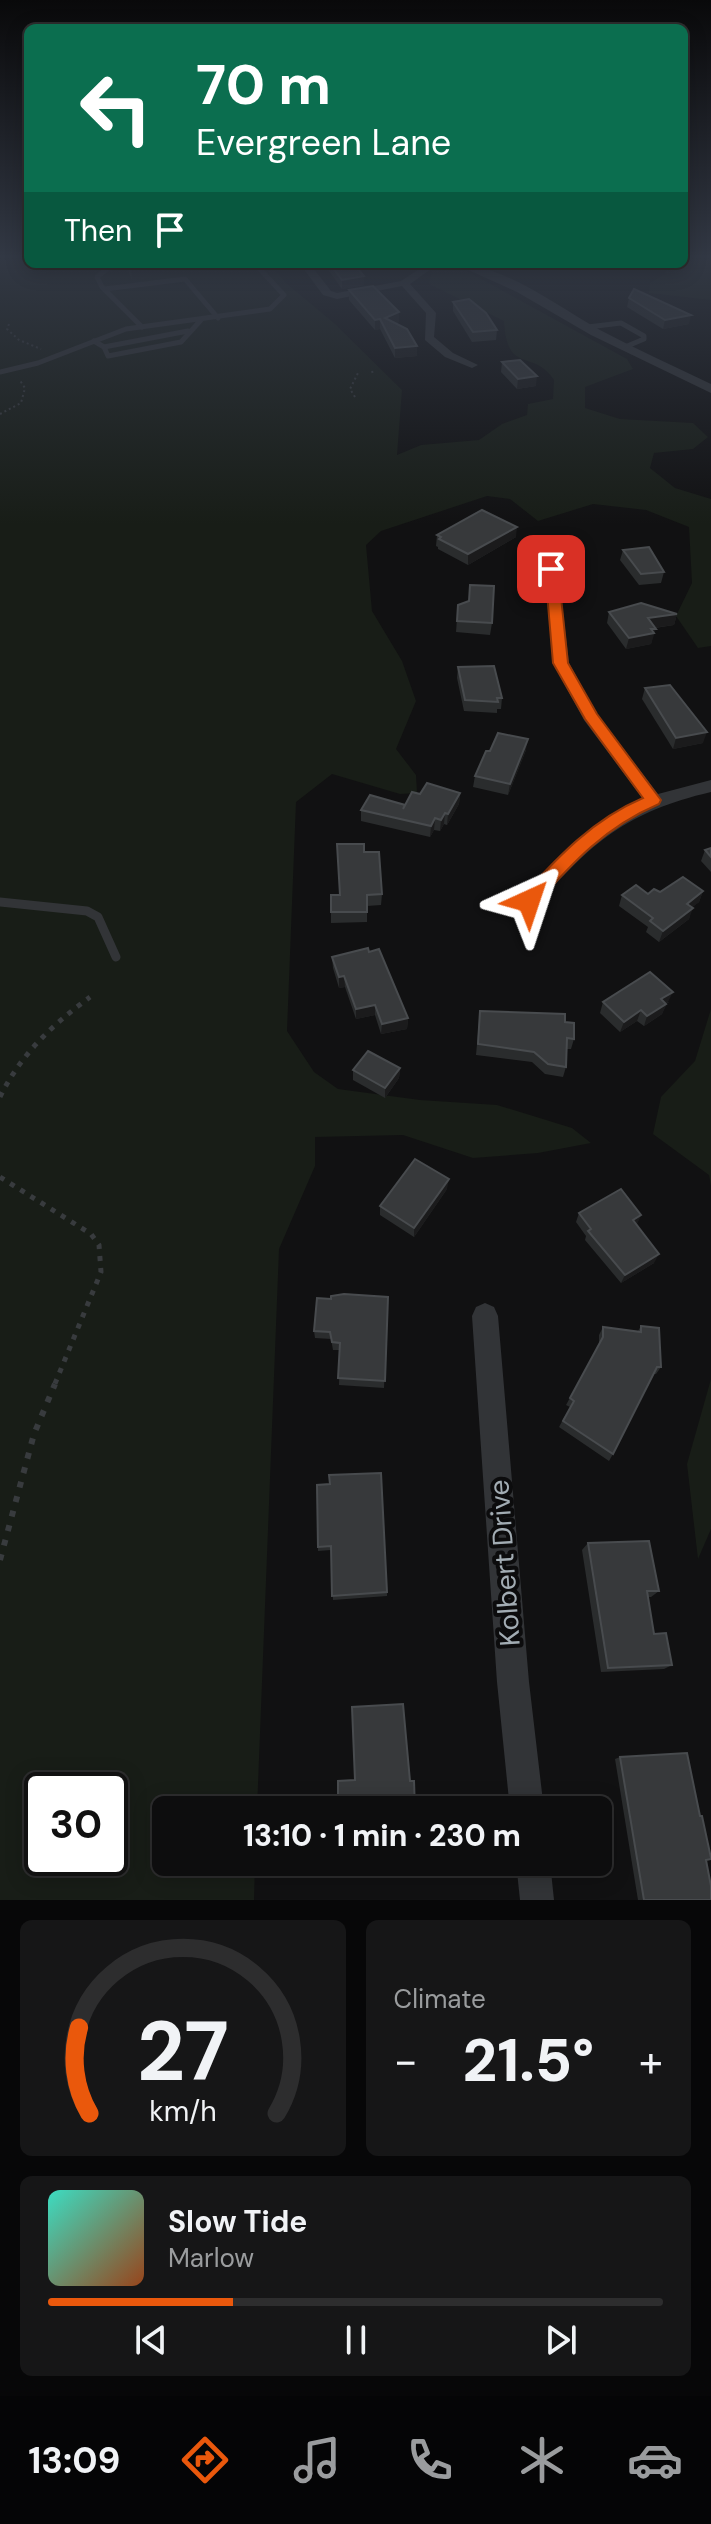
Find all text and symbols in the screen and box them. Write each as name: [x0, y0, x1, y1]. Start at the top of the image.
text: 70 m: [196, 48, 331, 121]
icon: left: [64, 56, 168, 160]
text: Evergreen Lane: [196, 119, 451, 166]
icon: arrive: [148, 208, 192, 252]
text: Then: [64, 211, 132, 250]
pin: [517, 535, 585, 603]
icon: arrive: [529, 547, 573, 591]
position arrow: [487, 859, 571, 943]
street label: Kolbert Drive: [480, 1478, 529, 1647]
speed limit sign: 30: [24, 1772, 128, 1876]
text: 13:10 · 1 min · 230 m: [243, 1816, 521, 1855]
text: Climate: [394, 1982, 486, 2016]
text: 27: [137, 1997, 229, 2106]
text: 21.5°: [462, 2021, 594, 2100]
text: −: [394, 2032, 418, 2090]
text: +: [639, 2032, 663, 2090]
text: km/h: [149, 2093, 217, 2130]
text: Slow Tide: [168, 2202, 307, 2241]
text: Marlow: [168, 2241, 254, 2275]
icon: previous: [129, 2318, 173, 2362]
icon: pause: [334, 2318, 378, 2362]
icon: next: [539, 2318, 583, 2362]
icon: directions: [177, 2432, 233, 2488]
icon: music: [289, 2432, 345, 2488]
icon: phone: [402, 2432, 458, 2488]
icon: climate: [514, 2432, 570, 2488]
icon: car: [627, 2432, 683, 2488]
text: 13:09: [28, 2437, 120, 2484]

